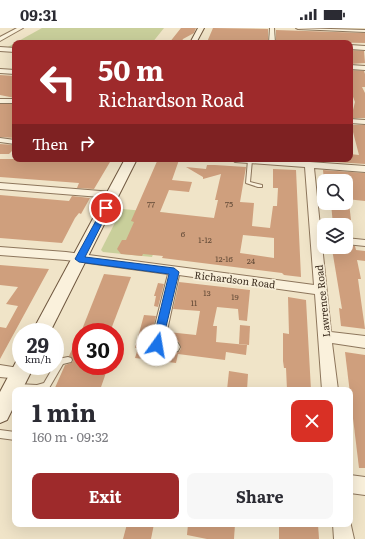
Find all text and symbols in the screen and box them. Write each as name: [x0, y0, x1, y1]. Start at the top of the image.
text: 09:31: [20, 3, 57, 26]
text: 50 m: [98, 48, 164, 90]
icon: left: [32, 56, 84, 108]
text: Richardson Road: [98, 86, 244, 113]
text: Then: [32, 132, 68, 155]
icon: right: [76, 132, 98, 154]
map controls: [317, 174, 353, 254]
button: search: [317, 174, 353, 210]
pin: [89, 191, 123, 225]
icon: arrive: [95, 197, 117, 219]
house number: 77: [147, 198, 155, 209]
house number: 75: [225, 198, 233, 209]
button: layers: [317, 218, 353, 254]
house number: 6: [181, 228, 186, 239]
house number: 1-12: [198, 234, 212, 245]
house number: 12-16: [215, 253, 234, 264]
house number: 24: [247, 255, 256, 266]
street label: Lawrence Road: [311, 264, 333, 338]
street label: Richardson Road: [194, 267, 276, 291]
house number: 13: [203, 287, 211, 298]
house number: 19: [231, 291, 239, 302]
house number: 11: [191, 297, 198, 308]
speed limit sign: 30: [72, 323, 124, 375]
position arrow: [136, 324, 178, 366]
text: 29: [27, 329, 49, 359]
text: km/h: [25, 351, 51, 366]
text: 1 min: [32, 394, 96, 429]
button: close: [291, 400, 333, 442]
text: 160 m · 09:32: [32, 427, 108, 446]
button: Exit: [32, 473, 179, 519]
button: Share: [187, 473, 333, 519]

